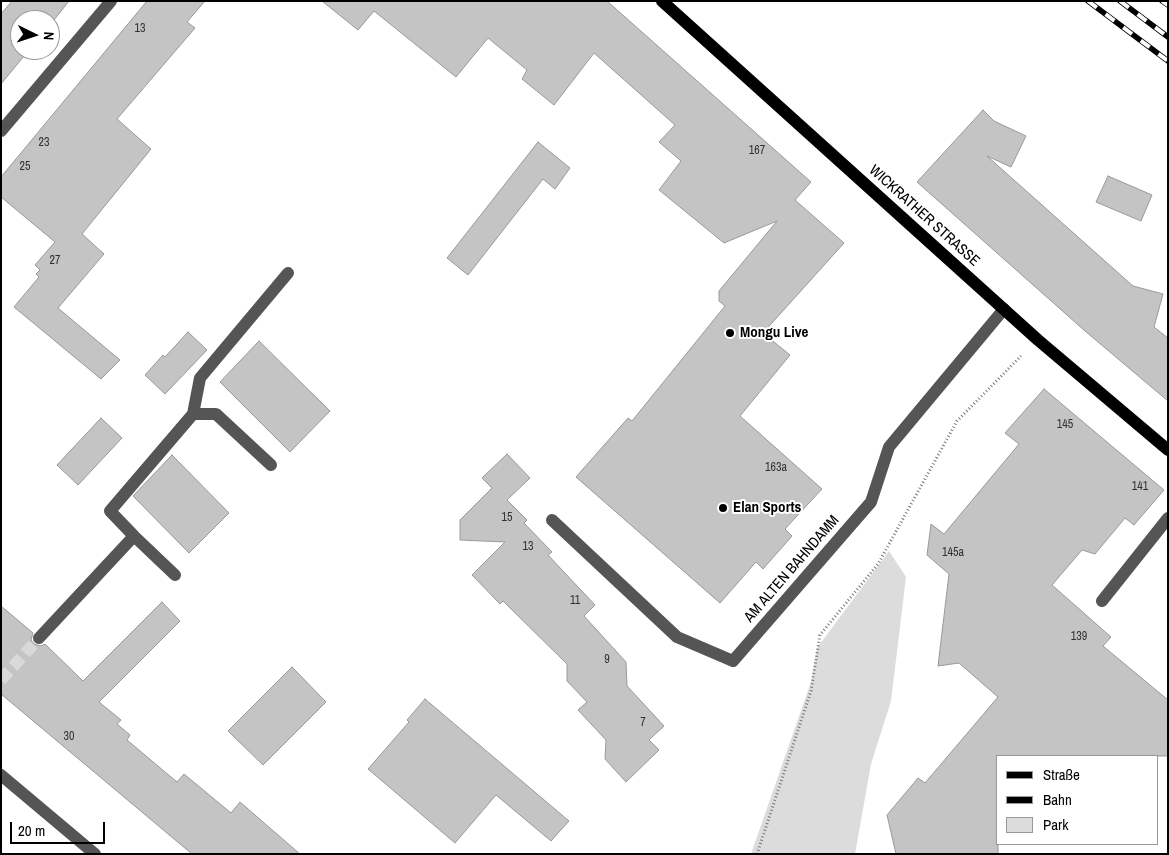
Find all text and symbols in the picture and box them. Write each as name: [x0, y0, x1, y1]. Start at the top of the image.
north arrow: [10, 10, 60, 60]
house number: 13: [135, 22, 145, 36]
text: N: [40, 31, 58, 41]
house number: 23: [39, 136, 49, 150]
house number: 167: [749, 144, 765, 158]
house number: 25: [20, 160, 30, 174]
street label: WICKRATHER STRASSE: [865, 162, 983, 270]
house number: 27: [50, 254, 60, 268]
place label: Mongu Live: [740, 324, 808, 342]
marker: Mongu Live: [724, 327, 736, 339]
house number: 145: [1057, 418, 1073, 432]
house number: 163a: [765, 461, 787, 475]
house number: 141: [1132, 480, 1148, 494]
place label: Elan Sports: [733, 499, 801, 517]
marker: Elan Sports: [717, 502, 729, 514]
house number: 15: [502, 511, 512, 525]
street label: AM ALTEN BAHNDAMM: [741, 512, 843, 626]
house number: 13: [523, 540, 533, 554]
house number: 145a: [942, 546, 964, 560]
house number: 11: [570, 594, 580, 608]
house number: 139: [1071, 630, 1087, 644]
house number: 9: [604, 653, 610, 667]
house number: 7: [640, 716, 646, 730]
house number: 30: [64, 730, 74, 744]
legend: [996, 755, 1159, 845]
text: Straße: [1043, 764, 1080, 785]
text: Bahn: [1043, 789, 1072, 810]
scale bar: [12, 812, 108, 844]
text: Park: [1043, 814, 1068, 835]
text: 20 m: [18, 820, 45, 841]

